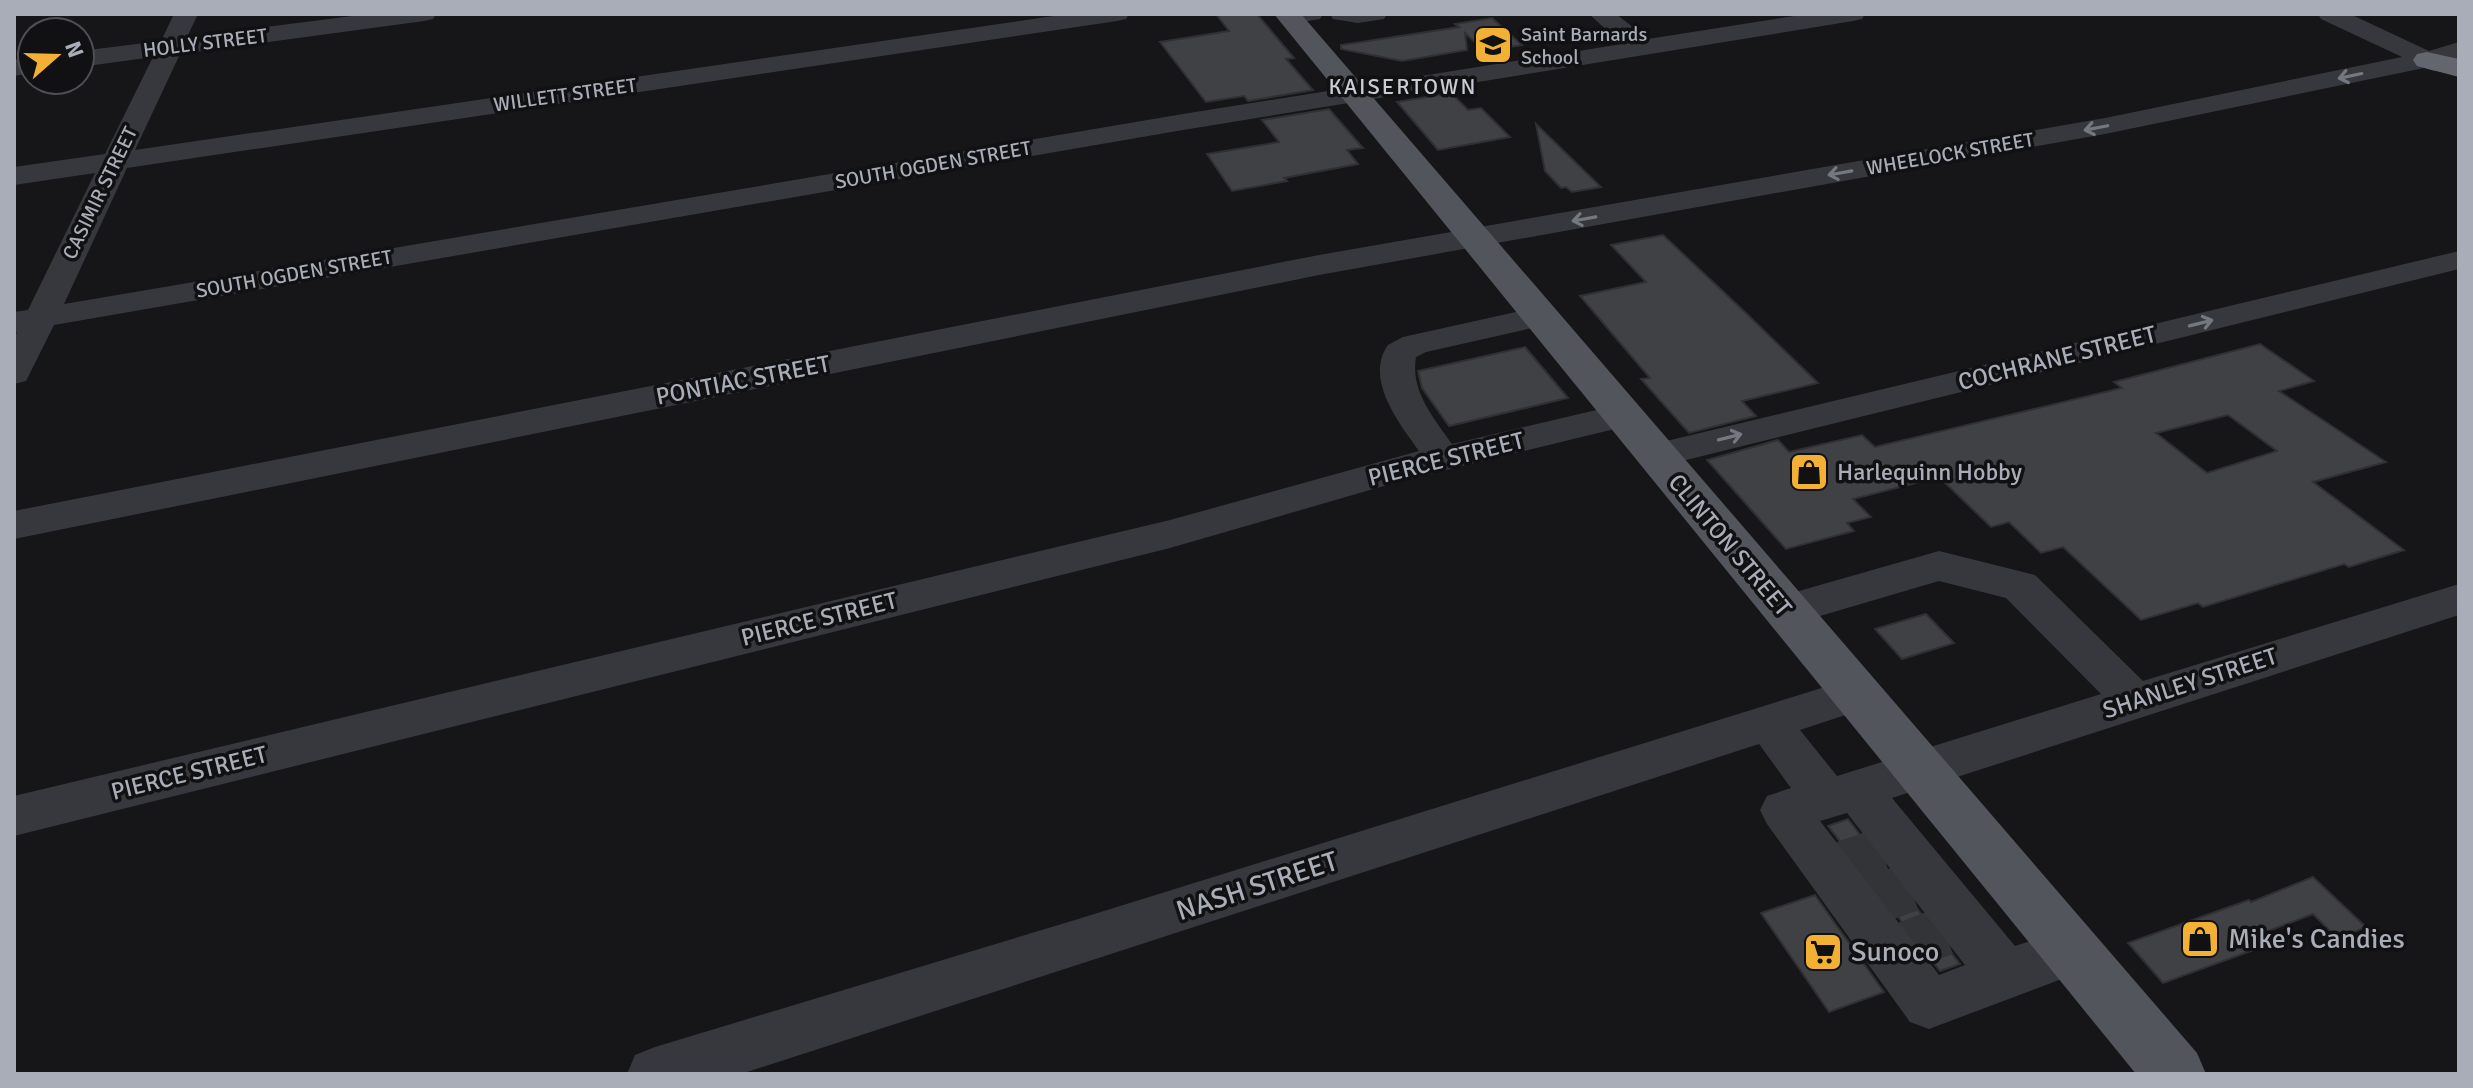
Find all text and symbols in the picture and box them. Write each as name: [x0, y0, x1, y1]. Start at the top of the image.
north arrow: [16, 16, 96, 96]
place label: Saint Barnards School: [1521, 22, 1647, 70]
street label: HOLLY STREET: [142, 23, 269, 63]
school or university icon: Saint Barnards School: [1472, 24, 1514, 66]
text: N: [59, 38, 90, 61]
one-way arrow: [2338, 69, 2364, 84]
street label: WILLETT STREET: [492, 73, 638, 117]
district label: KAISERTOWN: [1329, 73, 1477, 100]
one-way arrow: [2083, 121, 2109, 136]
street label: CASIMIR STREET: [57, 122, 143, 263]
street label: WHEELOCK STREET: [1864, 127, 2036, 181]
street label: SOUTH OGDEN STREET: [833, 135, 1033, 195]
one-way arrow: [1827, 167, 1853, 182]
one-way arrow: [1572, 212, 1597, 227]
street label: SOUTH OGDEN STREET: [194, 244, 394, 304]
one-way arrow: [2187, 315, 2213, 330]
street label: COCHRANE STREET: [1955, 319, 2159, 397]
street label: PONTIAC STREET: [653, 348, 833, 412]
street label: PIERCE STREET: [1365, 425, 1527, 493]
one-way arrow: [1717, 429, 1743, 444]
shop icon: Harlequinn Hobby: [1788, 451, 1830, 493]
place label: Harlequinn Hobby: [1837, 457, 2022, 487]
street label: CLINTON STREET: [1662, 468, 1798, 622]
street label: PIERCE STREET: [738, 585, 900, 653]
street label: SHANLEY STREET: [2099, 641, 2281, 725]
street label: PIERCE STREET: [108, 739, 270, 807]
street label: NASH STREET: [1172, 844, 1342, 928]
shop icon: Mike's Candies: [2179, 918, 2221, 960]
place label: Mike's Candies: [2228, 922, 2405, 956]
supermarket icon: Sunoco: [1802, 931, 1844, 973]
place label: Sunoco: [1851, 935, 1939, 969]

